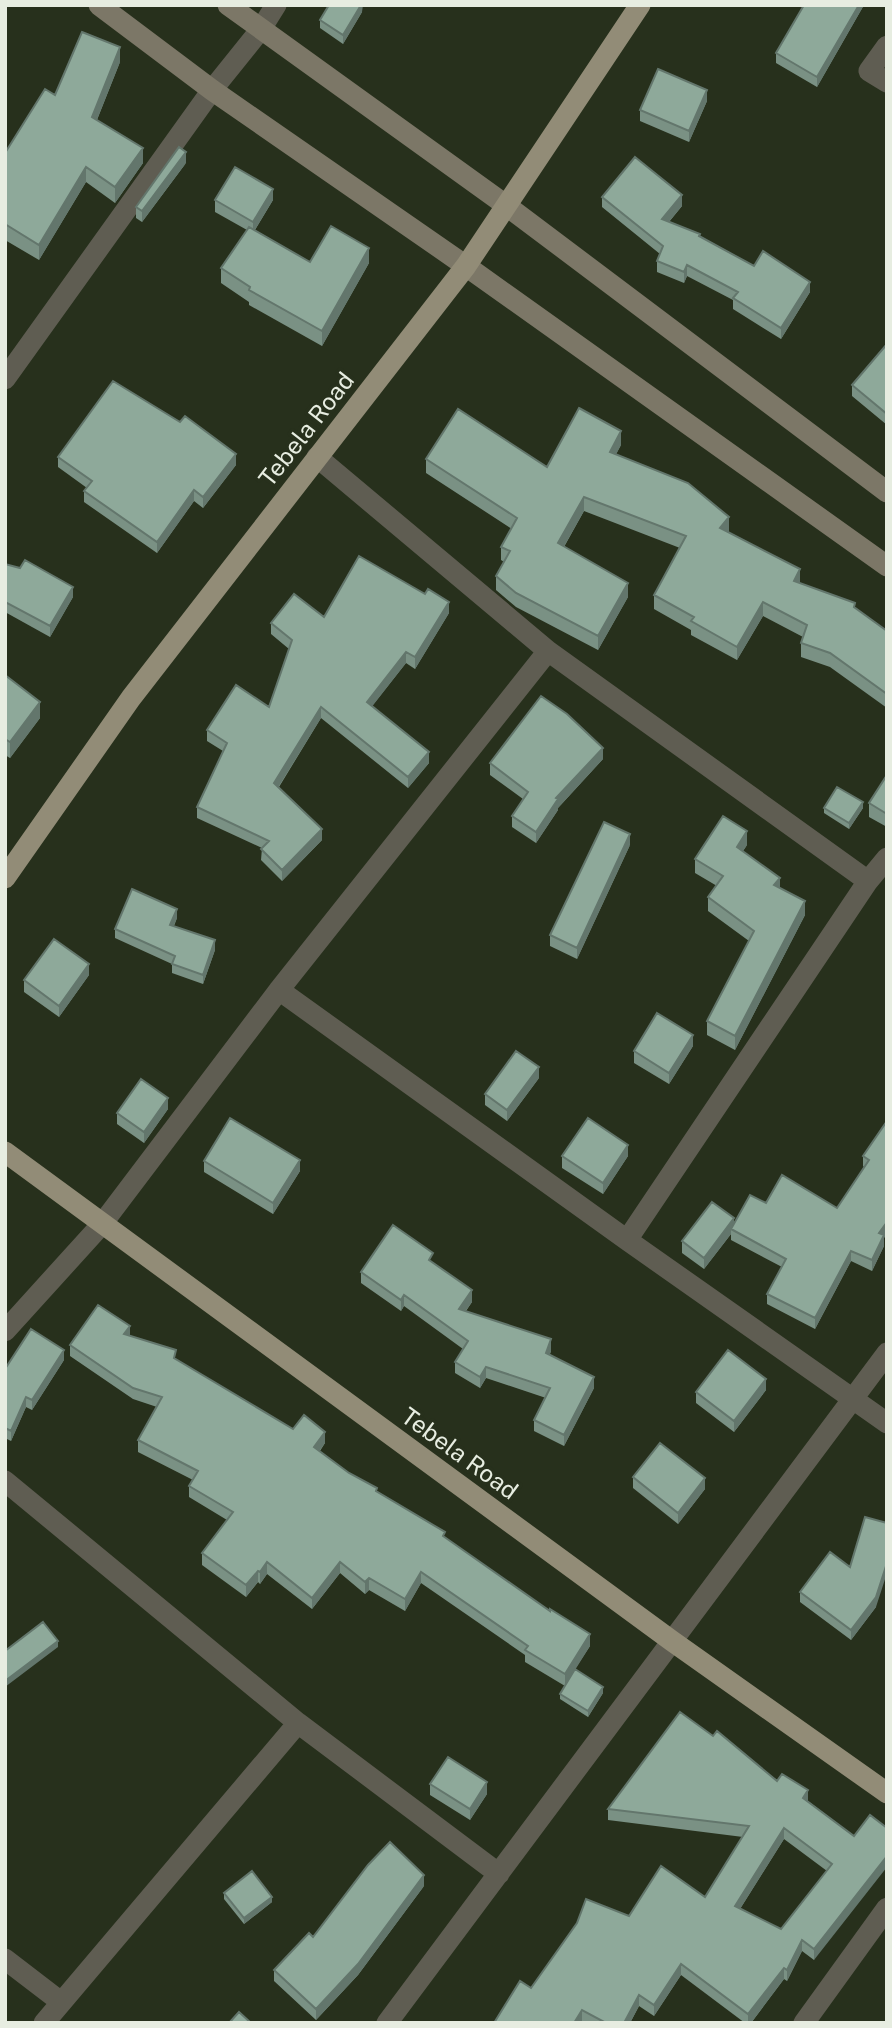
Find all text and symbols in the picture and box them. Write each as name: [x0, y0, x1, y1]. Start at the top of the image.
street label: Tebela Road: [253, 366, 359, 492]
street label: Tebela Road: [396, 1401, 524, 1505]

